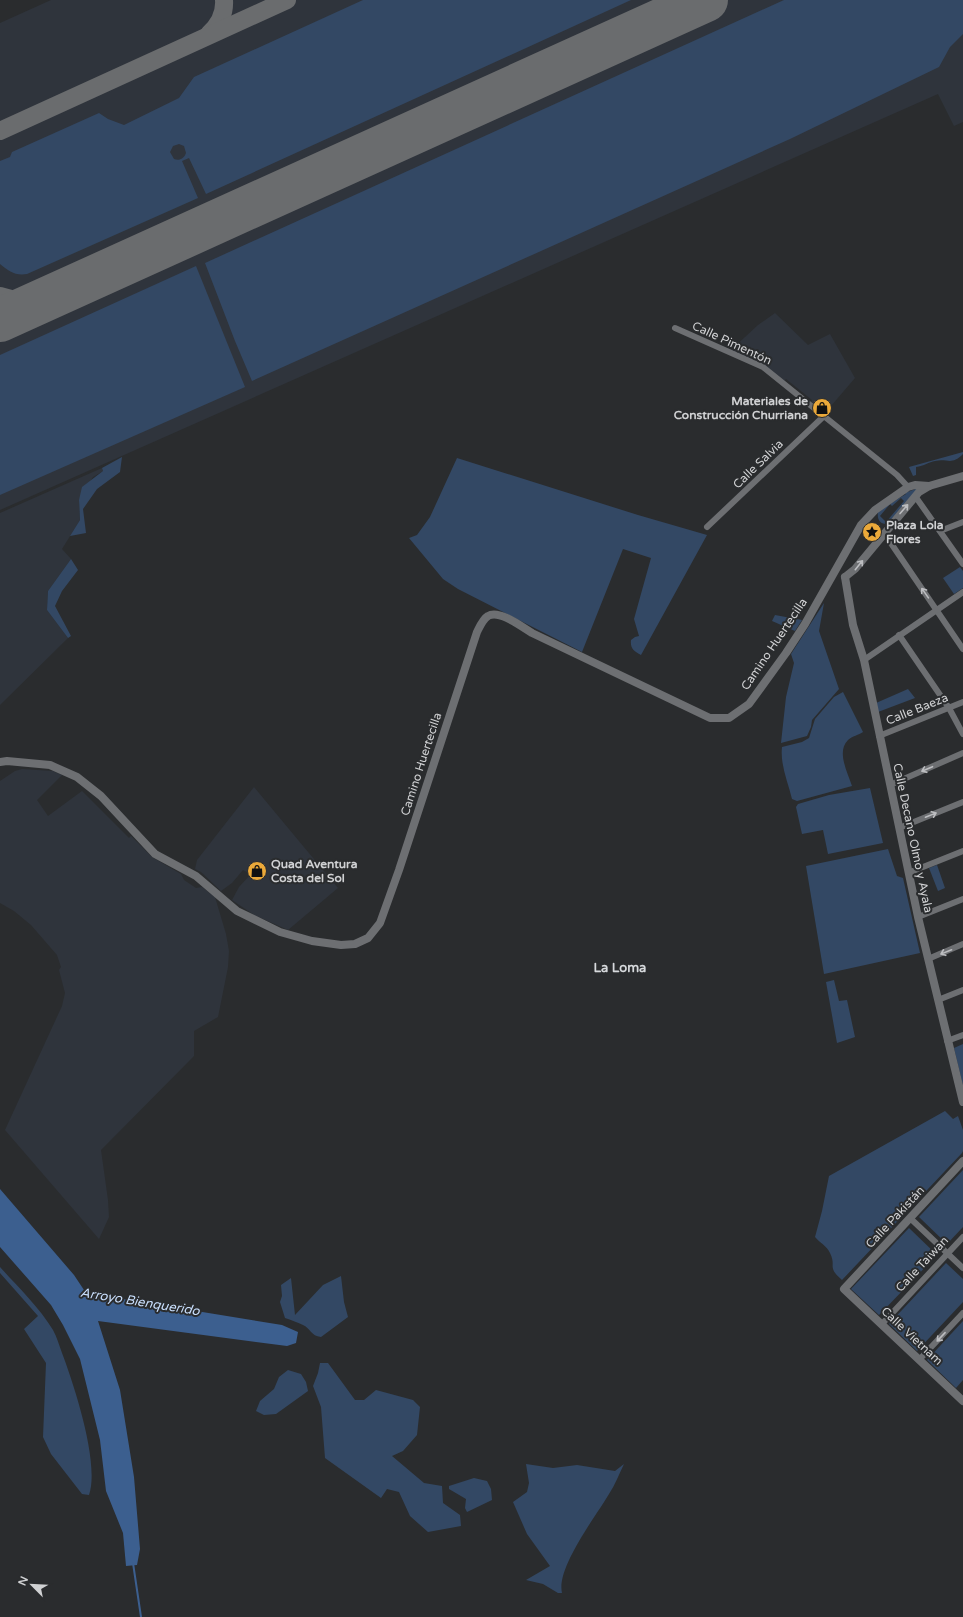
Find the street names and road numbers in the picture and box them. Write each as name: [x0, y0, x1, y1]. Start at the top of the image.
street label: Calle Pimentón: [690, 318, 774, 368]
street label: Calle Salvia: [730, 437, 786, 491]
street label: Camino Huertecilla: [738, 595, 810, 693]
street label: Calle Baeza: [884, 690, 950, 728]
street label: Camino Huertecilla: [398, 711, 444, 817]
street label: Calle Decano Olmo y Ayala: [890, 762, 936, 914]
street label: Calle Pakistán: [863, 1183, 927, 1251]
street label: Calle Taiwan: [893, 1233, 951, 1295]
street label: Calle Vietnam: [878, 1304, 946, 1368]

